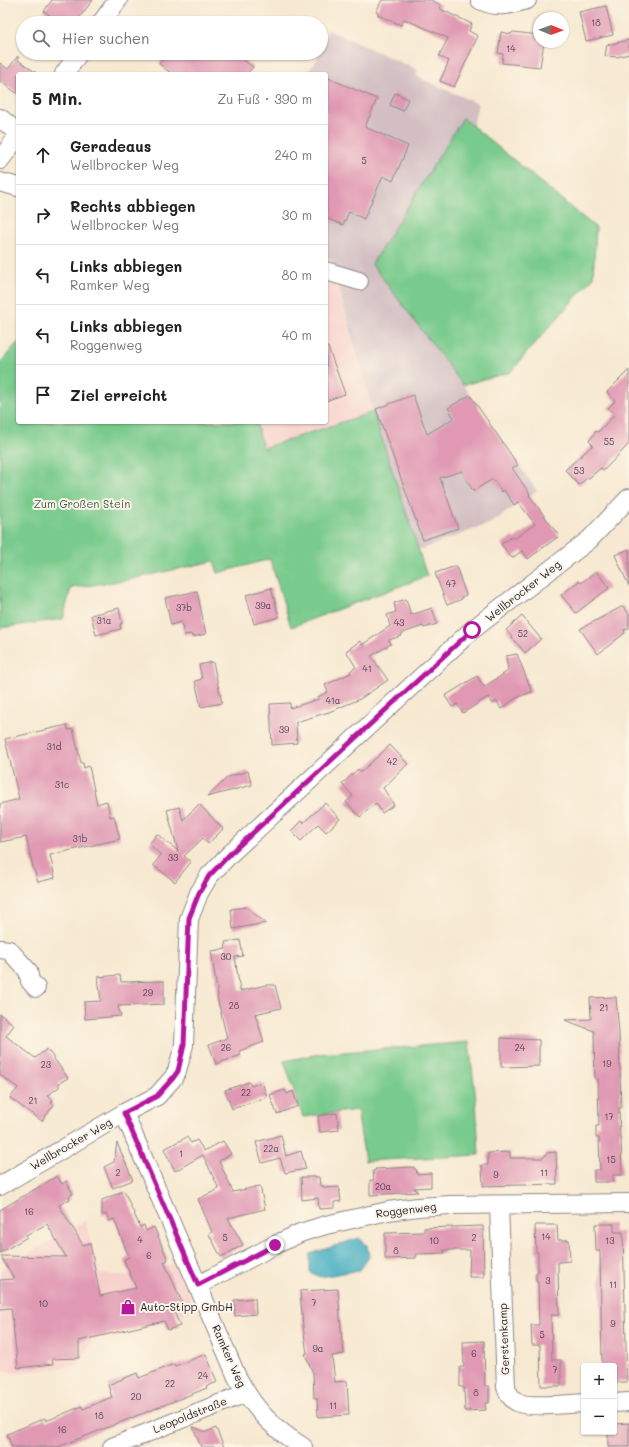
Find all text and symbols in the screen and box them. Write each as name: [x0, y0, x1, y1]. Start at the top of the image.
north arrow: [533, 12, 569, 48]
search box: [16, 16, 328, 60]
house number: 18: [591, 17, 601, 28]
icon: search: [30, 27, 52, 49]
text: Hier suchen: [62, 28, 149, 48]
house number: 14: [506, 43, 516, 54]
text: 5 Min.: [32, 87, 83, 109]
text: Zu Fuß · 390 m: [218, 90, 312, 107]
text: Geradeaus: [70, 136, 151, 156]
icon: ahead: [32, 144, 54, 166]
text: 240 m: [275, 146, 312, 163]
house number: 5: [361, 155, 367, 166]
text: Wellbrocker Weg: [70, 156, 179, 173]
text: Rechts abbiegen: [70, 196, 195, 216]
icon: right: [32, 204, 54, 226]
text: 30 m: [282, 206, 312, 223]
text: Wellbrocker Weg: [70, 216, 179, 233]
text: Links abbiegen: [70, 256, 182, 276]
icon: left: [32, 264, 54, 286]
text: 80 m: [282, 266, 312, 283]
text: Ramker Weg: [70, 276, 149, 293]
text: Links abbiegen: [70, 316, 182, 336]
icon: left: [32, 324, 54, 346]
text: 40 m: [282, 326, 312, 343]
text: Roggenweg: [70, 336, 142, 353]
icon: arrive: [32, 384, 54, 406]
text: Ziel erreicht: [70, 385, 167, 405]
house number: 55: [604, 436, 614, 447]
house number: 53: [574, 465, 584, 476]
park label: Zum Großen Stein: [34, 496, 130, 511]
street label: Wellbrocker Weg: [482, 556, 564, 625]
house number: 47: [446, 578, 456, 589]
house number: 39a: [255, 600, 271, 611]
house number: 37b: [176, 602, 192, 613]
house number: 31a: [97, 615, 112, 626]
house number: 43: [394, 617, 404, 628]
route start: [463, 621, 481, 639]
house number: 52: [518, 628, 528, 639]
house number: 41: [362, 663, 372, 674]
house number: 41a: [326, 695, 341, 706]
house number: 39: [279, 724, 290, 735]
house number: 31d: [46, 741, 62, 752]
house number: 42: [387, 756, 397, 767]
house number: 31c: [55, 779, 69, 790]
house number: 31b: [72, 833, 88, 844]
house number: 33: [168, 852, 178, 863]
house number: 30: [221, 951, 232, 962]
house number: 29: [143, 987, 154, 998]
house number: 28: [229, 1000, 240, 1011]
house number: 21: [599, 1002, 609, 1013]
house number: 26: [221, 1042, 231, 1053]
house number: 24: [515, 1042, 526, 1053]
house number: 19: [602, 1058, 612, 1069]
house number: 23: [41, 1059, 51, 1070]
house number: 22: [241, 1087, 251, 1098]
house number: 21: [28, 1095, 38, 1106]
house number: 17: [604, 1111, 614, 1122]
street label: Wellbrocker Weg: [27, 1114, 114, 1173]
house number: 22a: [263, 1143, 279, 1154]
house number: 1: [179, 1148, 183, 1159]
house number: 15: [606, 1154, 616, 1165]
house number: 2: [115, 1167, 121, 1178]
house number: 11: [540, 1167, 548, 1178]
house number: 9: [493, 1169, 499, 1180]
house number: 20a: [375, 1181, 391, 1192]
street label: Roggenweg: [375, 1198, 437, 1221]
house number: 16: [24, 1206, 34, 1217]
house number: 14: [541, 1231, 551, 1242]
house number: 5: [222, 1232, 228, 1243]
house number: 2: [471, 1232, 477, 1243]
house number: 4: [137, 1234, 143, 1245]
house number: 10: [429, 1235, 439, 1246]
house number: 13: [605, 1235, 615, 1246]
route end: [266, 1236, 284, 1254]
house number: 8: [393, 1245, 399, 1256]
house number: 6: [146, 1250, 152, 1261]
house number: 3: [545, 1275, 551, 1286]
house number: 11: [609, 1279, 617, 1290]
house number: 7: [311, 1297, 317, 1308]
house number: 10: [38, 1298, 48, 1309]
shop icon: Auto-Stipp GmbH: [119, 1298, 137, 1316]
place label: Auto-Stipp GmbH: [140, 1299, 233, 1314]
street label: Gerstenkamp: [495, 1303, 512, 1375]
house number: 9: [610, 1318, 616, 1329]
street label: Ramker Weg: [209, 1322, 250, 1390]
house number: 5: [539, 1329, 545, 1340]
house number: 9a: [313, 1343, 324, 1354]
house number: 6: [471, 1348, 477, 1359]
map controls: [581, 1363, 617, 1435]
button: +: [581, 1363, 617, 1399]
house number: 7: [552, 1364, 558, 1375]
house number: 24: [198, 1370, 209, 1381]
house number: 22: [165, 1378, 175, 1389]
house number: 8: [473, 1387, 479, 1398]
house number: 20: [131, 1391, 142, 1402]
street label: Leopoldstraße: [151, 1393, 229, 1436]
button: −: [581, 1399, 617, 1435]
house number: 11: [329, 1400, 337, 1411]
house number: 18: [94, 1410, 104, 1421]
house number: 16: [57, 1424, 67, 1435]

